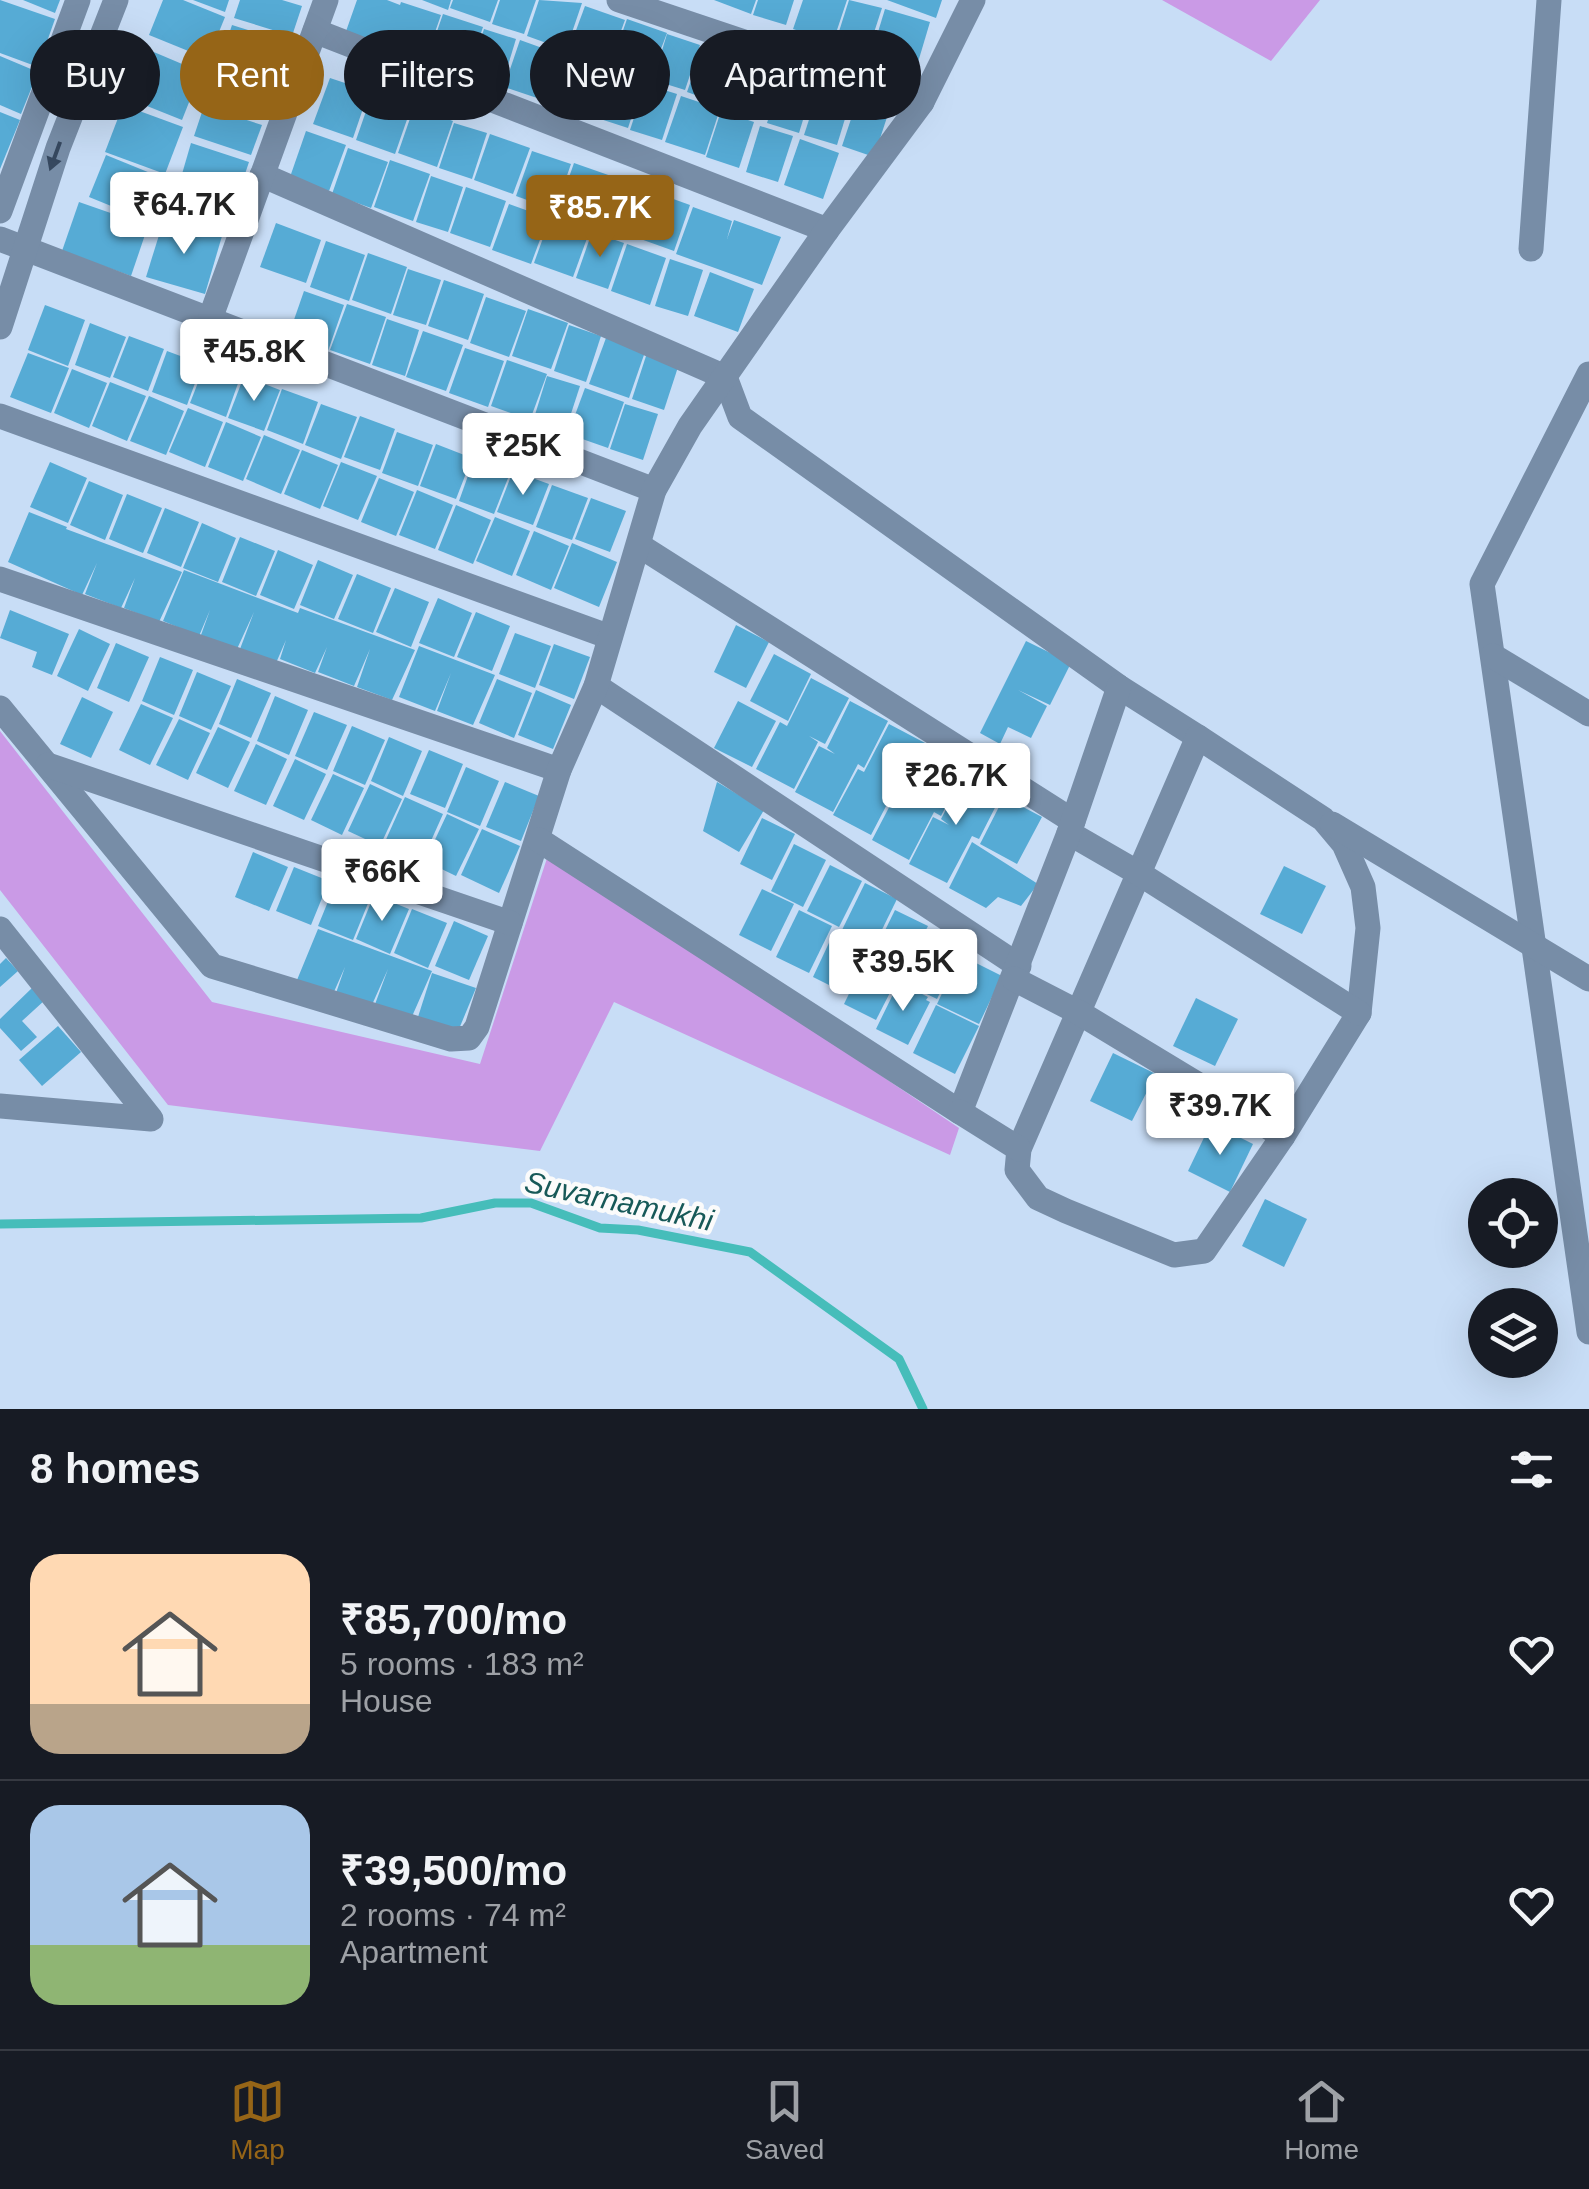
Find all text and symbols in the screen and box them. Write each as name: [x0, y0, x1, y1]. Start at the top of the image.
chip: Buy: [30, 30, 160, 120]
chip: Rent: [180, 30, 324, 120]
chip: Filters: [344, 30, 510, 120]
chip: New: [530, 30, 670, 120]
chip: Apartment: [690, 30, 921, 120]
one-way arrow: [47, 142, 62, 172]
pin: ₹64.7K: [103, 172, 265, 257]
pin: ₹85.7K: [519, 175, 681, 260]
text: ₹64.7K: [132, 186, 236, 222]
text: ₹85.7K: [548, 189, 652, 225]
pin: ₹45.8K: [173, 319, 335, 404]
text: ₹45.8K: [202, 333, 306, 369]
pin: ₹25K: [464, 413, 582, 498]
text: ₹25K: [484, 427, 562, 463]
pin: ₹26.7K: [875, 743, 1037, 828]
text: ₹26.7K: [904, 757, 1008, 793]
pin: ₹66K: [323, 839, 441, 924]
text: ₹66K: [343, 853, 421, 889]
pin: ₹39.5K: [822, 929, 984, 1014]
text: ₹39.5K: [851, 943, 955, 979]
pin: ₹39.7K: [1139, 1073, 1301, 1158]
text: ₹39.7K: [1168, 1087, 1272, 1123]
water label: Suvarnamukhi: [522, 1165, 718, 1237]
map controls: [1468, 1178, 1558, 1378]
button: locate: [1468, 1178, 1558, 1268]
button: layers: [1468, 1288, 1558, 1378]
icon: filters: [1504, 1442, 1559, 1497]
text: 8 homes: [30, 1445, 200, 1492]
icon: home: [110, 1594, 230, 1714]
text: ₹85,700/mo: [340, 1596, 567, 1643]
icon: heart: [1504, 1627, 1559, 1682]
text: 5 rooms · 183 m²: [340, 1646, 584, 1682]
text: House: [340, 1683, 433, 1719]
icon: home: [110, 1845, 230, 1965]
text: ₹39,500/mo: [340, 1847, 567, 1894]
icon: heart: [1504, 1878, 1559, 1933]
text: 2 rooms · 74 m²: [340, 1897, 566, 1933]
text: Apartment: [340, 1934, 488, 1970]
tab: Map: [230, 2074, 285, 2166]
tab: Saved: [745, 2074, 824, 2166]
tab: Home: [1284, 2074, 1359, 2166]

